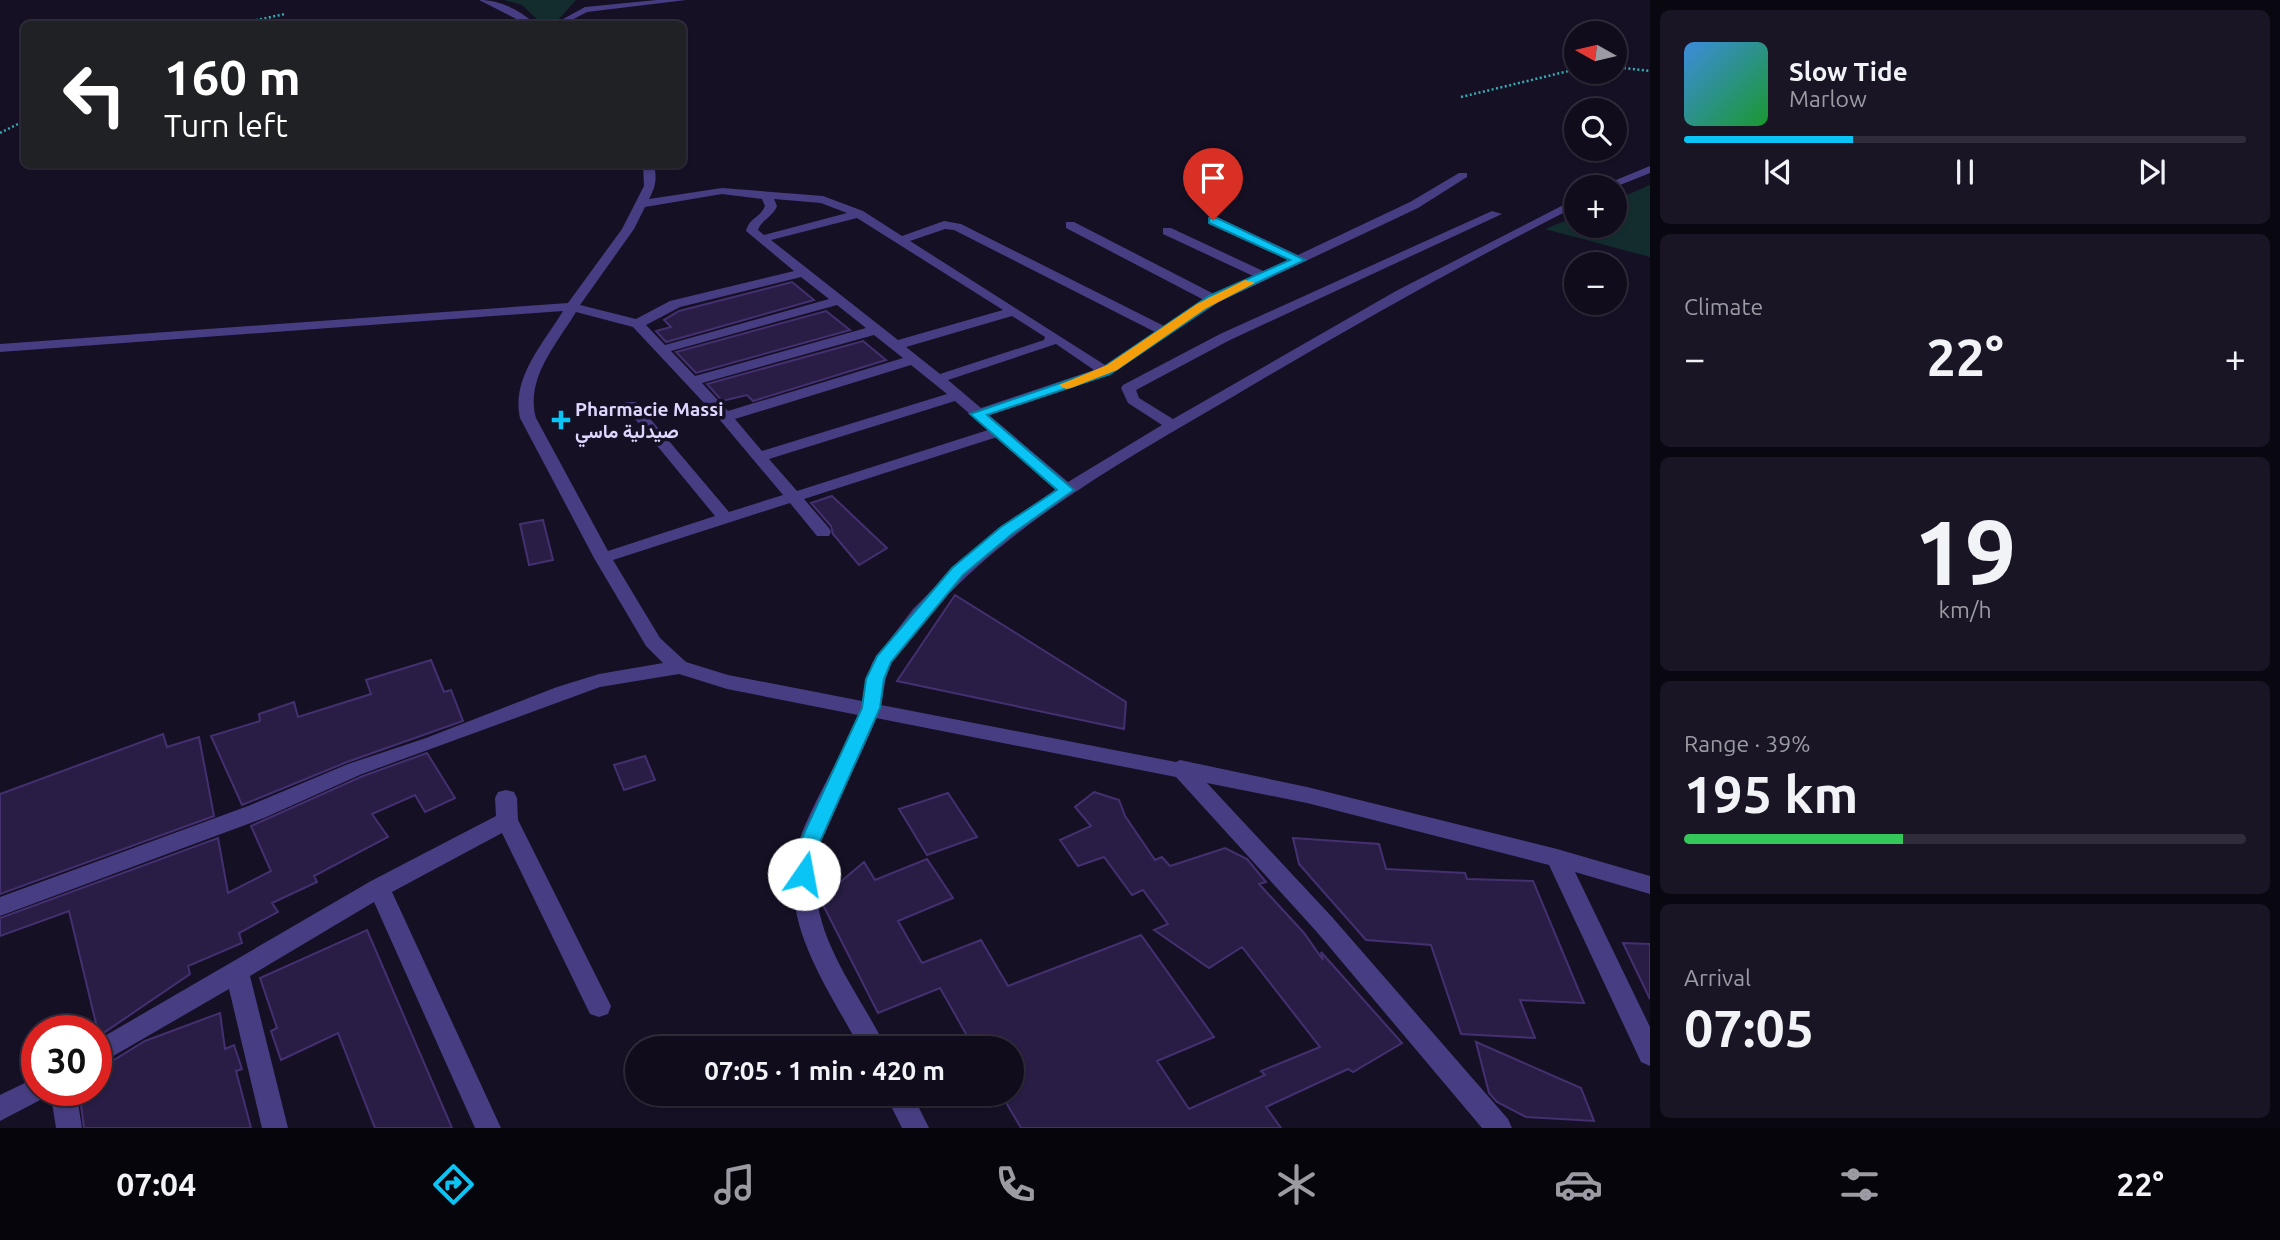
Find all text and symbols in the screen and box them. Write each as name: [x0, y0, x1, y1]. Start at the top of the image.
north arrow: [1564, 21, 1628, 84]
map controls: [1564, 21, 1627, 315]
icon: left: [49, 49, 140, 140]
text: 160 m: [164, 49, 301, 104]
text: Slow Tide: [1789, 57, 1908, 86]
text: Marlow: [1789, 86, 1867, 111]
button: search: [1564, 98, 1627, 161]
text: Turn left: [164, 107, 288, 143]
pin: [1183, 148, 1243, 220]
icon: previous: [1759, 153, 1797, 191]
icon: pause: [1946, 153, 1984, 191]
icon: next: [2133, 153, 2171, 191]
icon: arrive: [1194, 159, 1232, 197]
button: +: [1564, 175, 1627, 238]
button: −: [1564, 252, 1627, 315]
text: Climate: [1684, 294, 1763, 319]
text: 22°: [1926, 328, 2004, 386]
text: −: [1684, 337, 1705, 379]
text: +: [2225, 337, 2246, 379]
place label: Pharmacie Massi صيدلية ماسي: [575, 398, 723, 448]
marker: Pharmacie Massi صيدلية ماسي: [553, 412, 569, 428]
text: 19: [1914, 500, 2016, 602]
text: km/h: [1938, 597, 1992, 622]
text: Range · 39%: [1684, 731, 1811, 756]
text: 195 km: [1684, 765, 1858, 823]
position arrow: [767, 837, 841, 911]
text: Arrival: [1684, 965, 1751, 990]
text: 07:05: [1684, 999, 1814, 1057]
speed limit sign: 30: [21, 1015, 112, 1106]
text: 07:05 · 1 min · 420 m: [704, 1056, 945, 1085]
icon: directions: [429, 1160, 478, 1209]
icon: music: [710, 1160, 759, 1209]
icon: phone: [991, 1160, 1040, 1209]
icon: climate: [1272, 1160, 1321, 1209]
icon: car: [1554, 1160, 1603, 1209]
icon: filters: [1835, 1160, 1884, 1209]
text: 07:04: [116, 1166, 196, 1202]
text: 22°: [2116, 1166, 2164, 1202]

